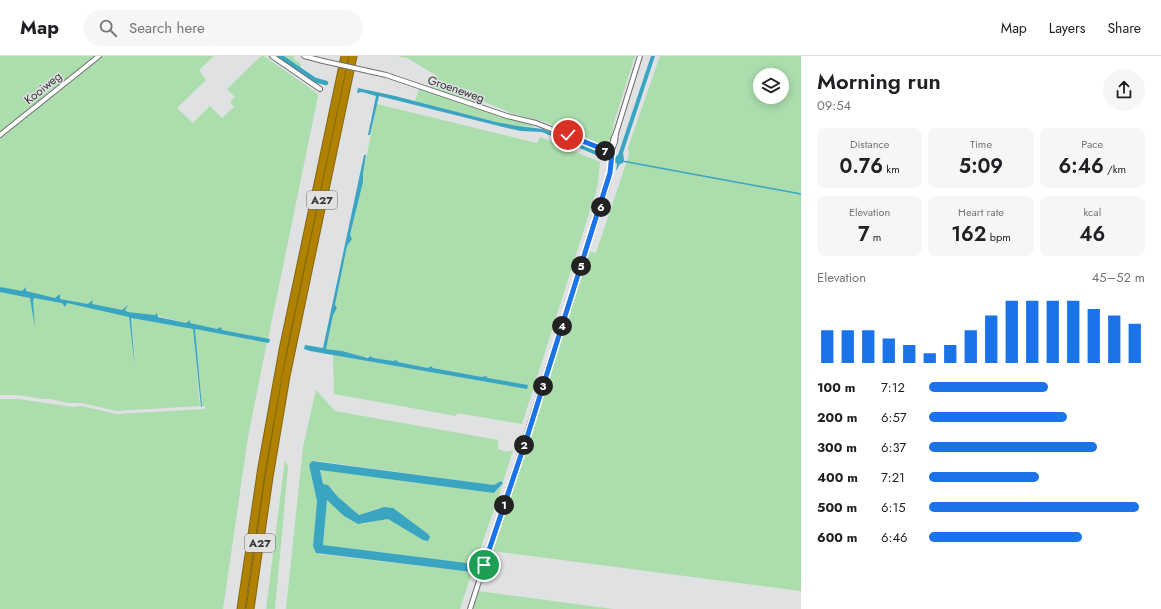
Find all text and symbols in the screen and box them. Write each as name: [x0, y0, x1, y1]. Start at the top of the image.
search box: [83, 10, 363, 46]
text: Map: [20, 14, 59, 41]
icon: search: [97, 17, 119, 39]
text: Search here: [129, 17, 205, 39]
text: Map: [1001, 18, 1027, 38]
text: Layers: [1049, 18, 1085, 38]
text: Share: [1107, 18, 1141, 38]
text: Morning run: [817, 65, 941, 97]
street label: Kooiweg: [20, 67, 66, 109]
map controls: [753, 68, 789, 104]
button: layers: [753, 68, 789, 104]
button: share: [1103, 69, 1145, 111]
street label: Groeneweg: [425, 71, 487, 107]
text: 09:54: [817, 96, 851, 115]
pin: [551, 118, 585, 152]
icon: check: [557, 124, 579, 146]
text: Distance: [850, 136, 889, 152]
text: Time: [970, 136, 992, 152]
text: Pace: [1081, 136, 1103, 152]
pin: 7: [595, 141, 615, 161]
text: 7: [602, 143, 608, 159]
text: 0.76: [840, 152, 883, 181]
text: 5:09: [959, 152, 1003, 181]
text: 6:46: [1059, 152, 1104, 181]
text: km: [883, 161, 900, 177]
text: /km: [1104, 161, 1126, 177]
road number: A27: [307, 191, 337, 209]
pin: 6: [591, 197, 611, 217]
text: 6: [597, 199, 605, 215]
text: Elevation: [849, 204, 890, 220]
text: Heart rate: [958, 204, 1004, 220]
text: kcal: [1083, 204, 1101, 220]
text: 7: [858, 220, 870, 249]
text: 162: [951, 220, 986, 249]
text: 46: [1079, 220, 1105, 249]
text: m: [870, 229, 881, 245]
text: bpm: [986, 229, 1011, 245]
pin: 5: [571, 256, 591, 276]
text: 5: [577, 258, 585, 274]
text: Elevation: [817, 268, 866, 287]
text: 45–52 m: [1092, 268, 1145, 287]
pin: 4: [552, 316, 572, 336]
text: 4: [558, 318, 566, 334]
pin: 3: [533, 376, 553, 396]
text: 3: [540, 378, 546, 394]
text: 100 m: [817, 378, 855, 397]
text: 7:12: [881, 378, 905, 397]
text: 200 m: [817, 408, 857, 427]
text: 6:57: [881, 408, 907, 427]
pin: 2: [514, 435, 534, 455]
text: 2: [520, 437, 528, 453]
text: 300 m: [817, 438, 857, 457]
text: 6:37: [881, 438, 906, 457]
text: 400 m: [817, 468, 858, 487]
text: 7:21: [881, 468, 905, 487]
pin: 1: [494, 495, 514, 515]
text: 1: [501, 497, 507, 513]
text: 500 m: [817, 498, 857, 517]
text: 6:15: [881, 498, 906, 517]
text: 600 m: [817, 528, 857, 547]
text: 6:46: [881, 528, 907, 547]
road number: A27: [245, 534, 275, 552]
pin: [467, 548, 501, 582]
icon: arrive: [473, 554, 495, 576]

